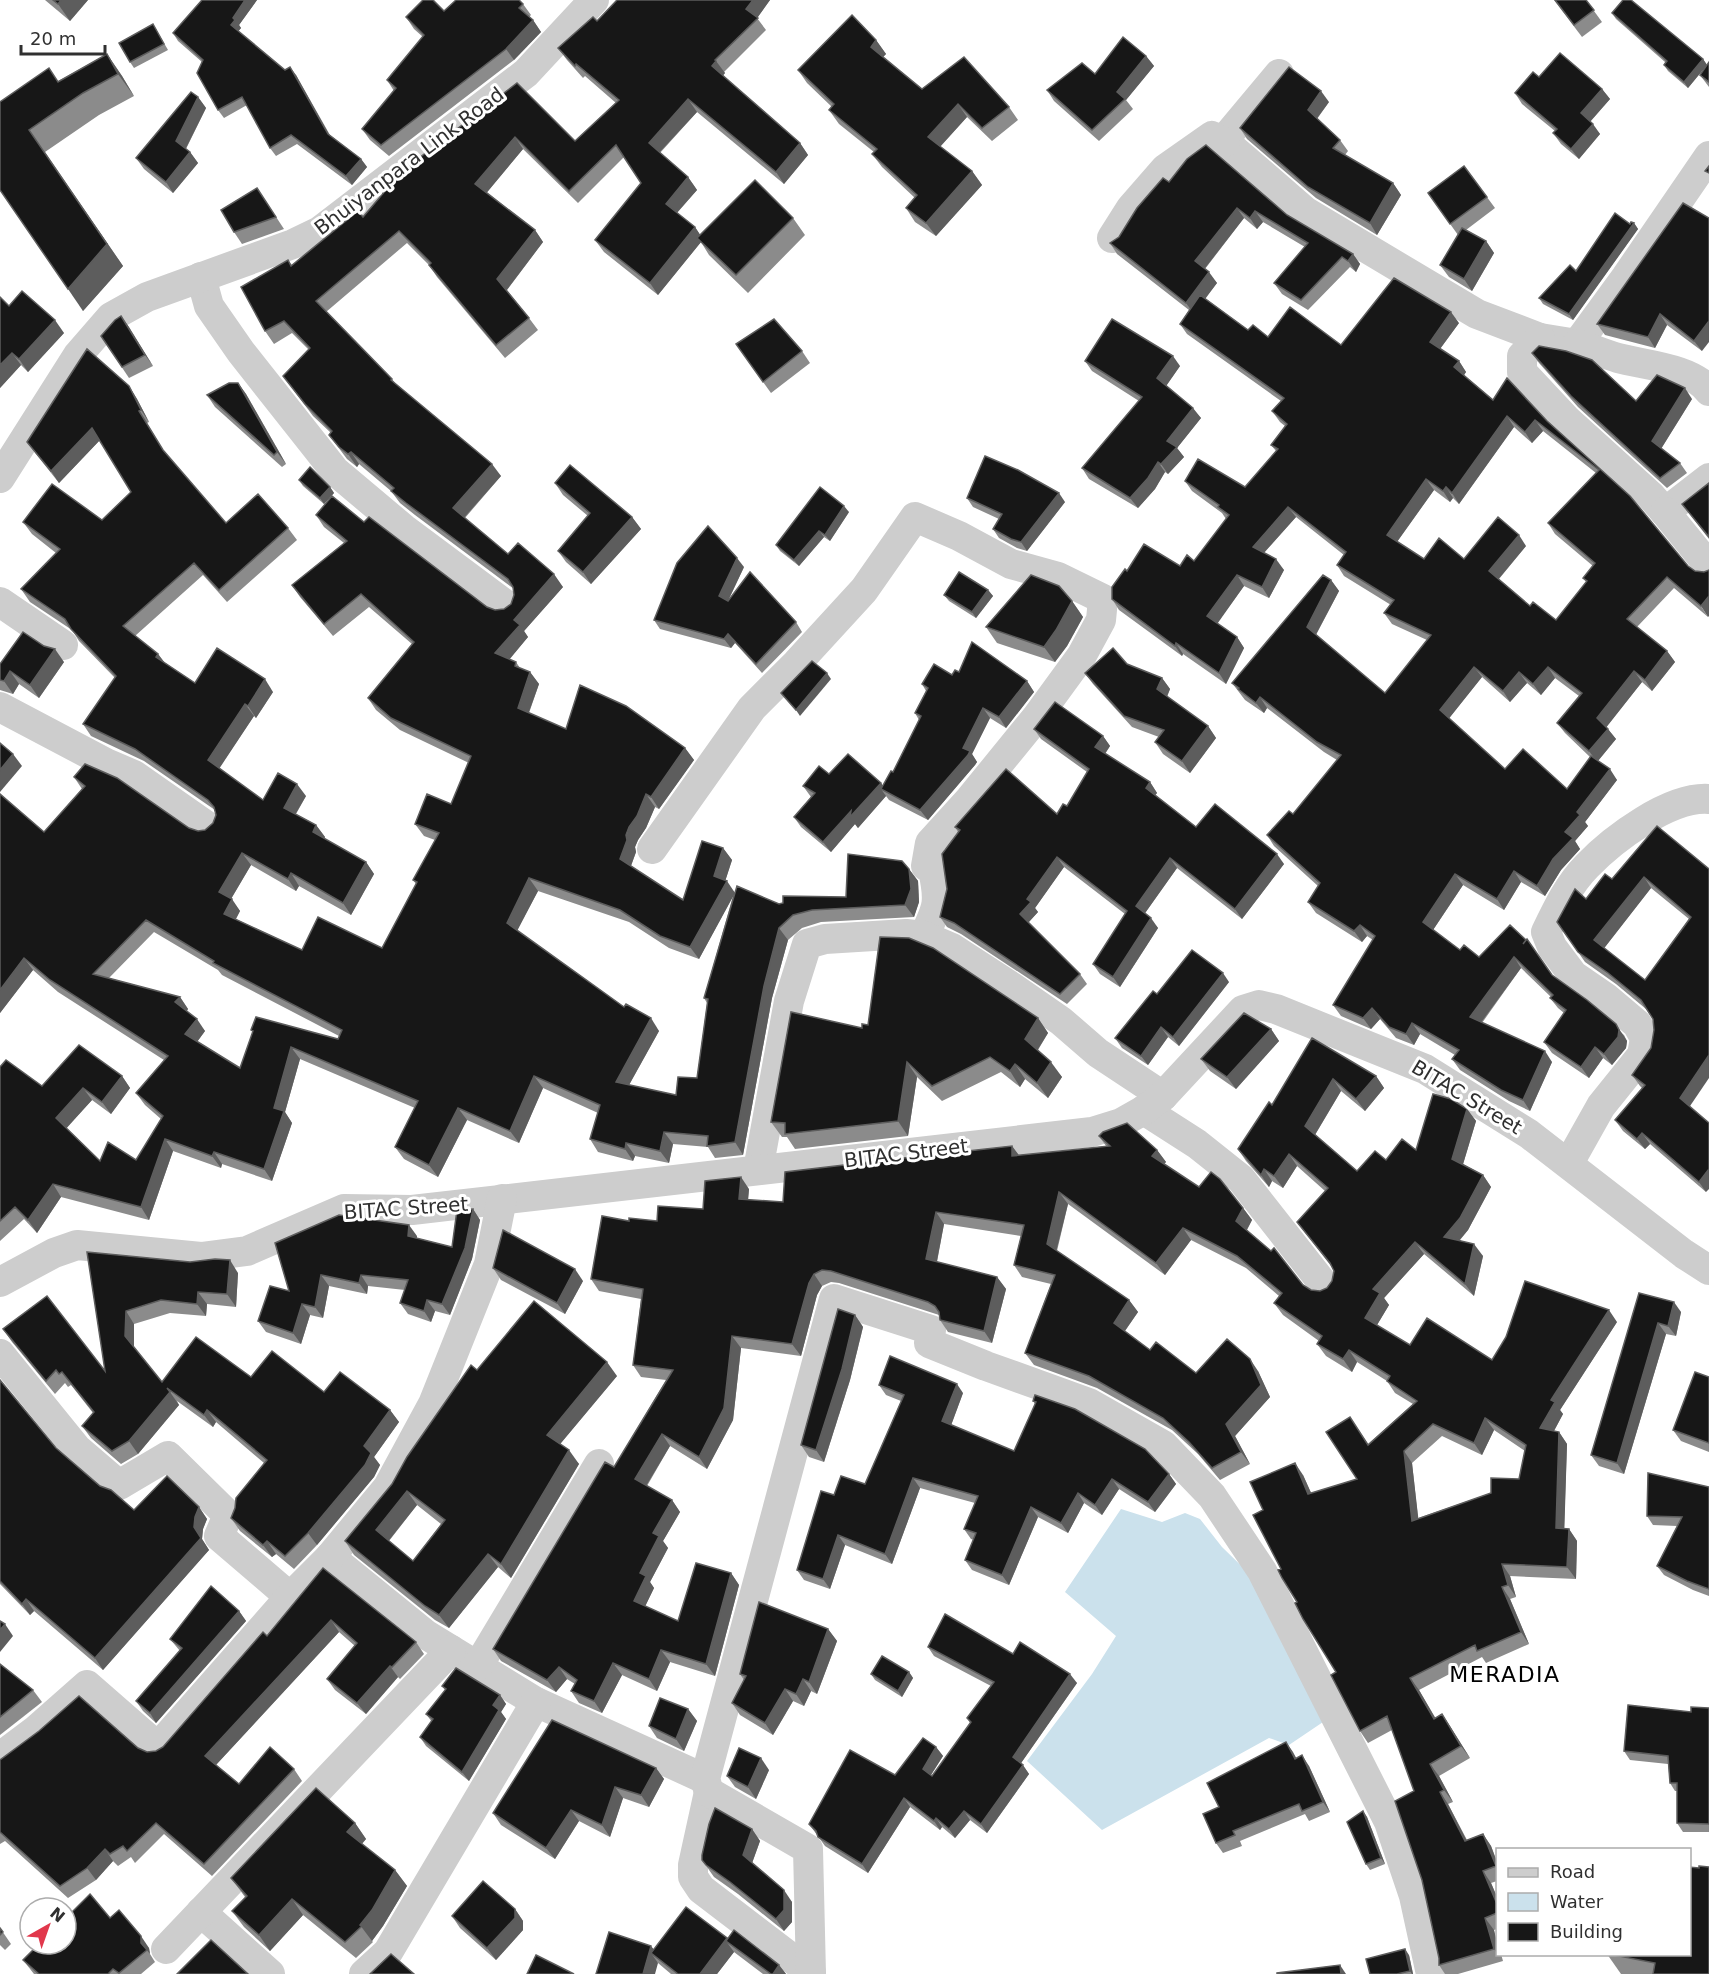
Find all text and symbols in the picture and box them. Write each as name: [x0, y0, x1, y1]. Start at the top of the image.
scale bar: [21, 18, 105, 56]
text: 20 m: [30, 28, 76, 49]
street label: Bhuiyanpara Link Road: [310, 82, 508, 240]
street label: BITAC Street: [1407, 1055, 1527, 1139]
street label: BITAC Street: [843, 1133, 970, 1173]
street label: BITAC Street: [343, 1192, 469, 1224]
district label: MERADIA: [1449, 1662, 1561, 1687]
legend: [1496, 1848, 1691, 1956]
text: Road: [1550, 1861, 1595, 1882]
text: Water: [1550, 1891, 1604, 1912]
north arrow: [18, 1896, 78, 1956]
text: N: [46, 1903, 69, 1926]
text: Building: [1550, 1921, 1623, 1942]

